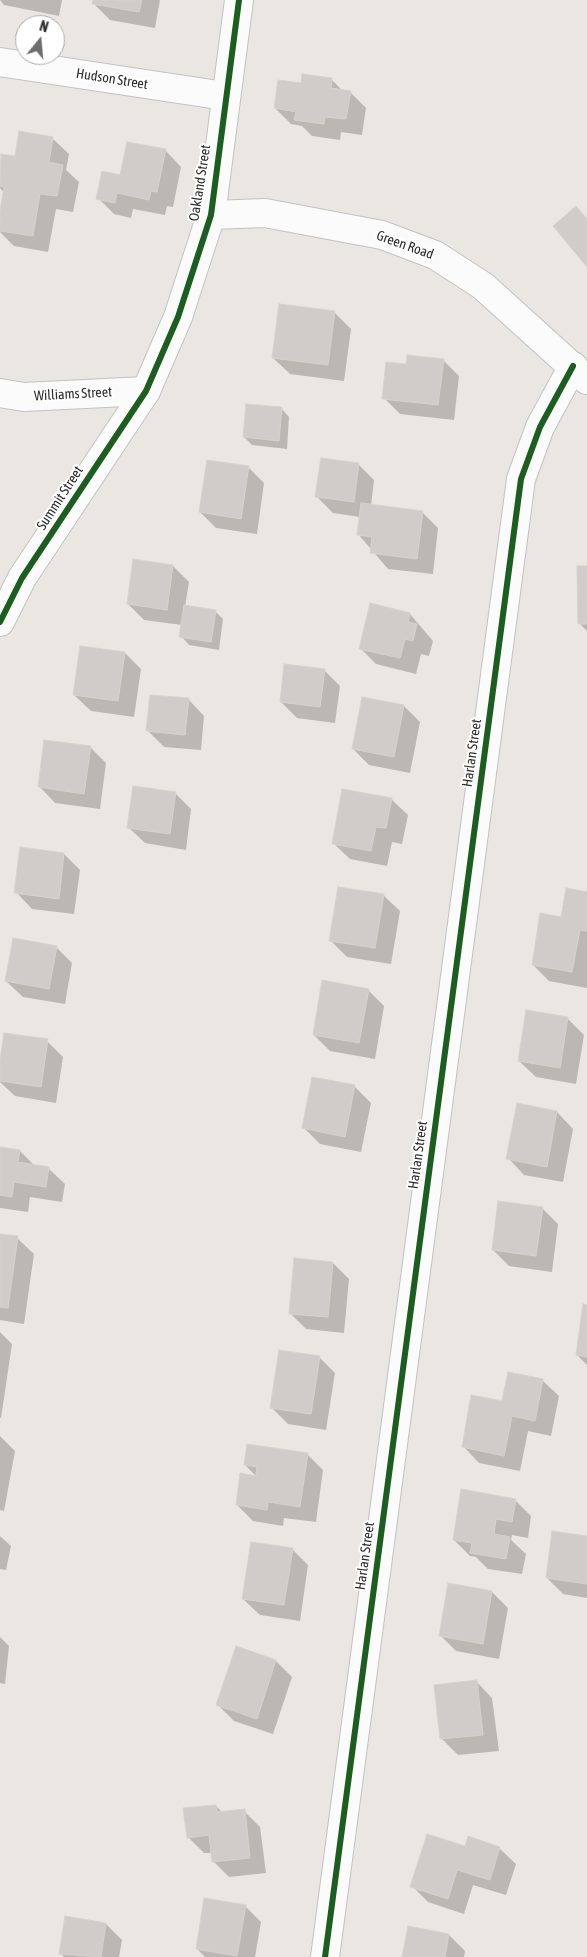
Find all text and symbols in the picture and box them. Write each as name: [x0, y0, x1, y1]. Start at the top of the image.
north arrow: [15, 15, 65, 65]
text: N: [38, 18, 50, 35]
street label: Hudson Street: [75, 65, 149, 93]
street label: Oakland Street: [186, 144, 214, 222]
street label: Green Road: [374, 227, 436, 263]
street label: Williams Street: [34, 384, 112, 404]
street label: Summit Street: [33, 463, 87, 533]
street label: Harlan Street: [459, 718, 485, 788]
street label: Harlan Street: [405, 1120, 431, 1190]
street label: Harlan Street: [352, 1521, 378, 1591]

